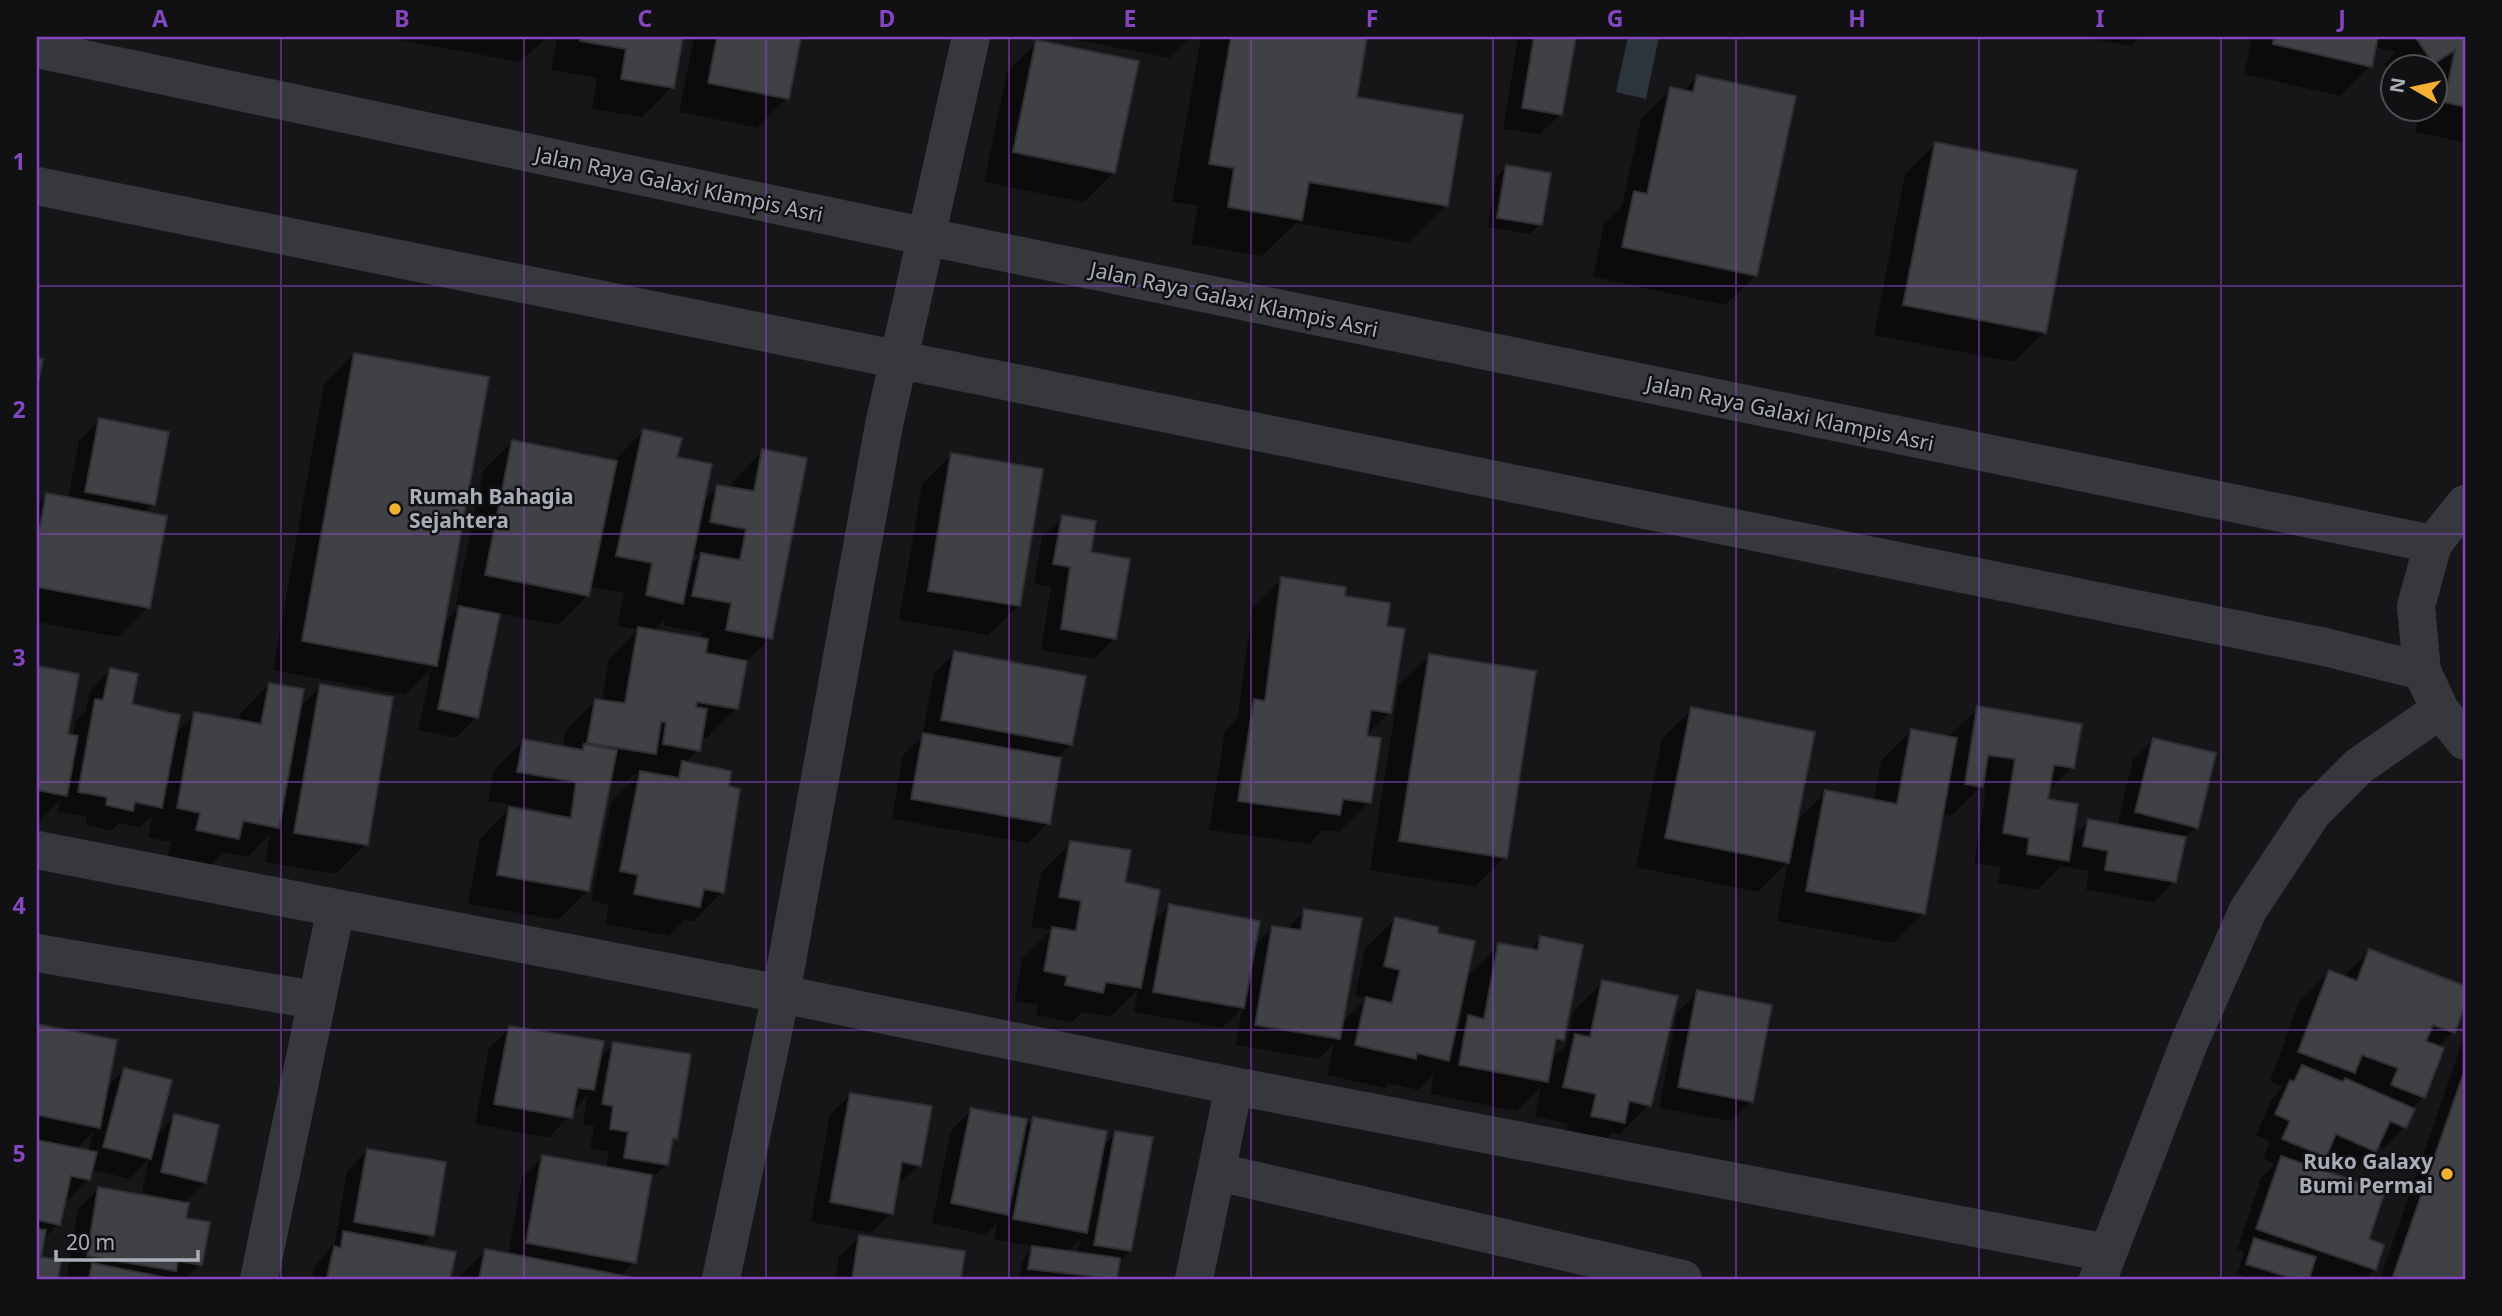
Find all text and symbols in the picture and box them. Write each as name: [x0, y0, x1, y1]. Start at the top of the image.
text: A: [152, 2, 168, 34]
text: B: [394, 2, 410, 34]
text: C: [638, 2, 653, 34]
text: D: [879, 2, 895, 34]
text: E: [1124, 2, 1136, 34]
text: F: [1366, 2, 1378, 34]
text: G: [1607, 2, 1623, 34]
text: H: [1848, 2, 1866, 34]
text: I: [2096, 2, 2105, 34]
text: J: [2336, 2, 2346, 34]
north arrow: [2380, 52, 2450, 122]
text: N: [2383, 76, 2411, 95]
street label: Jalan Raya Galaxi Klampis Asri: [531, 139, 826, 228]
text: 1: [12, 145, 26, 177]
street label: Jalan Raya Galaxi Klampis Asri: [1086, 254, 1381, 343]
street label: Jalan Raya Galaxi Klampis Asri: [1642, 368, 1937, 457]
text: 2: [12, 393, 26, 425]
place label: Rumah Bahagia Sejahtera: [409, 482, 574, 534]
marker: Rumah Bahagia Sejahtera: [387, 501, 403, 517]
text: 3: [12, 641, 26, 673]
text: 4: [12, 889, 26, 921]
text: 5: [12, 1137, 26, 1169]
place label: Ruko Galaxy Bumi Permai: [2299, 1147, 2433, 1199]
marker: Ruko Galaxy Bumi Permai: [2439, 1166, 2455, 1182]
scale bar: [56, 1218, 198, 1262]
text: 20 m: [66, 1228, 115, 1256]

